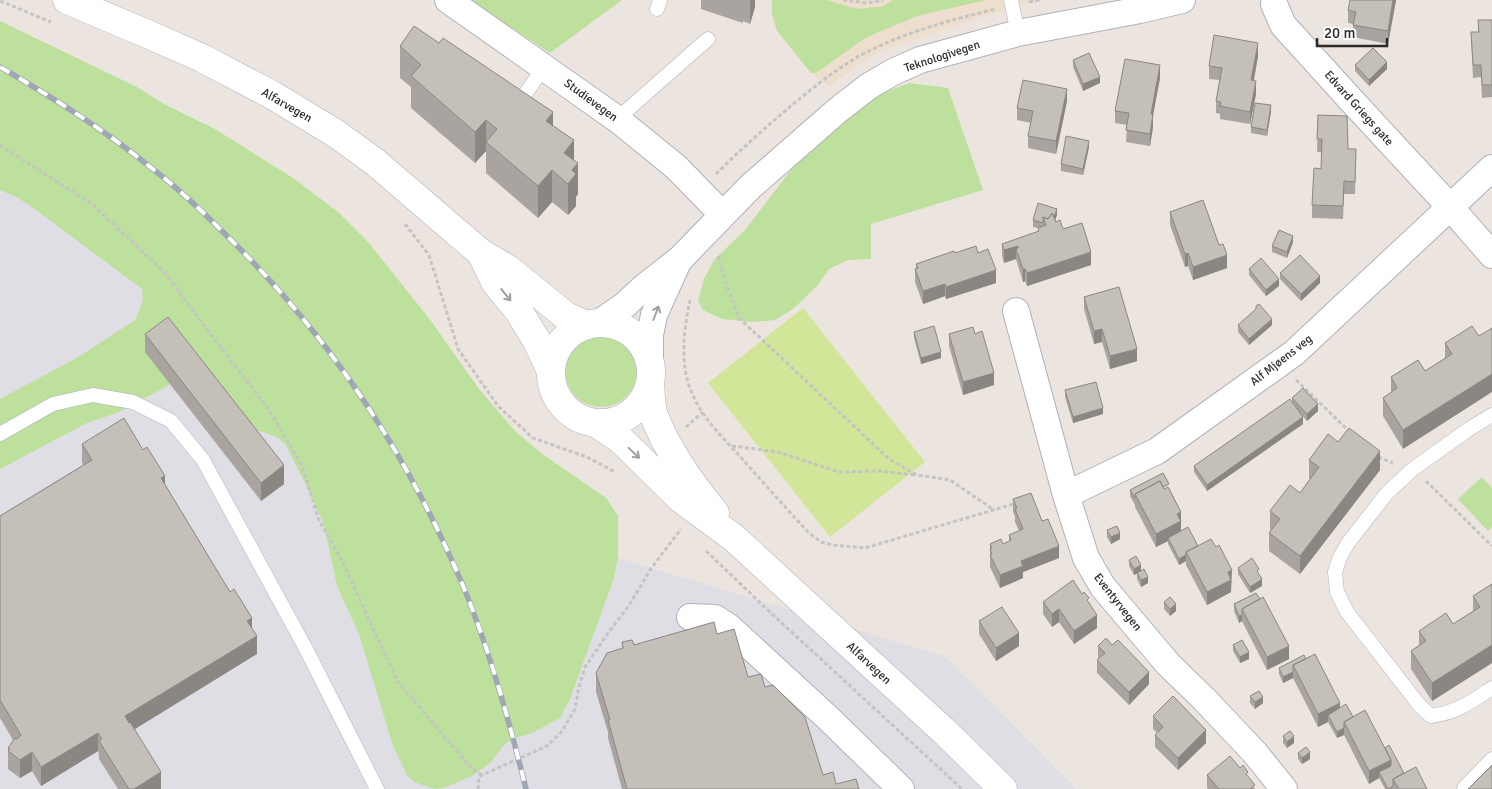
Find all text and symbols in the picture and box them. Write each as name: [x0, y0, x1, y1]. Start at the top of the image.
scale bar: [1317, 15, 1387, 47]
text: 20 m: [1324, 24, 1355, 42]
street label: Teknologivegen: [902, 37, 982, 76]
street label: Edvard Griegs gate: [1321, 68, 1396, 149]
street label: Studievegen: [561, 76, 621, 125]
street label: Alfarvegen: [259, 85, 315, 126]
one-way arrow: [500, 288, 511, 301]
one-way arrow: [652, 306, 661, 321]
street label: Alf Mjøens veg: [1247, 331, 1315, 389]
one-way arrow: [628, 447, 641, 459]
street label: Eventyrvegen: [1090, 570, 1145, 634]
street label: Alfarvegen: [843, 639, 894, 688]

